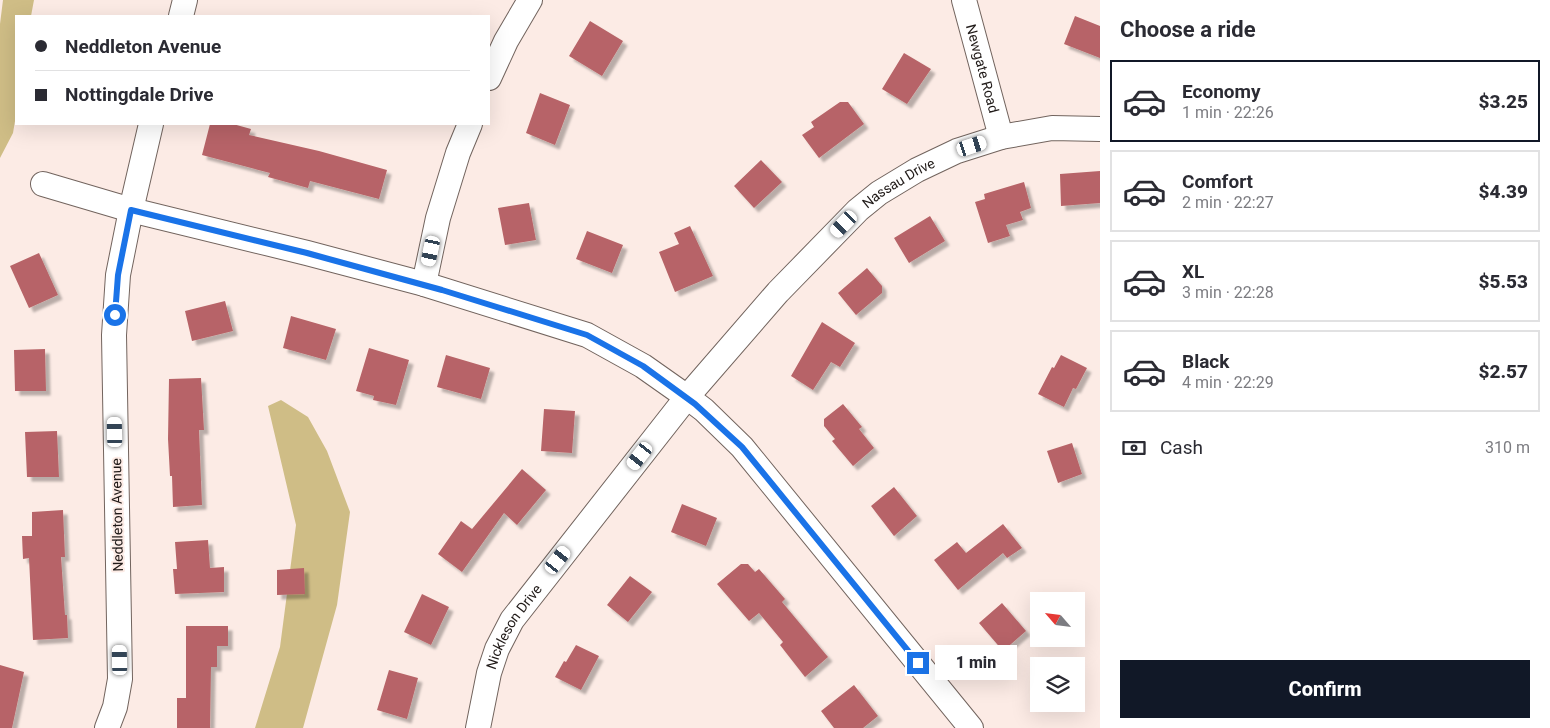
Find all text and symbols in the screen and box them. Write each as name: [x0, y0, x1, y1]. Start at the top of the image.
text: Choose a ride: [1120, 17, 1256, 42]
street label: Newgate Road: [963, 22, 1002, 115]
text: Neddleton Avenue: [65, 35, 221, 58]
icon: car: [1122, 79, 1167, 124]
text: Economy: [1182, 80, 1261, 103]
text: Nottingdale Drive: [65, 83, 214, 106]
text: $3.25: [1479, 90, 1528, 113]
text: 1 min · 22:26: [1182, 103, 1274, 122]
car: [955, 134, 988, 158]
street label: Nassau Drive: [859, 155, 937, 211]
icon: car: [1122, 169, 1167, 214]
text: Comfort: [1182, 170, 1253, 193]
text: $4.39: [1479, 180, 1528, 203]
text: 2 min · 22:27: [1182, 193, 1274, 212]
car: [828, 208, 859, 240]
car: [420, 235, 441, 267]
icon: car: [1122, 259, 1167, 304]
text: XL: [1182, 260, 1204, 283]
text: $5.53: [1479, 270, 1528, 293]
text: 3 min · 22:28: [1182, 283, 1274, 302]
route start: [104, 304, 126, 326]
icon: car: [1122, 349, 1167, 394]
text: Black: [1182, 350, 1229, 373]
text: $2.57: [1479, 360, 1528, 383]
text: 4 min · 22:29: [1182, 373, 1274, 392]
car: [107, 417, 122, 447]
icon: cash: [1120, 434, 1148, 462]
text: Cash: [1160, 436, 1203, 459]
text: 310 m: [1485, 438, 1530, 457]
car: [624, 440, 655, 472]
street label: Neddleton Avenue: [108, 458, 126, 572]
car: [542, 544, 573, 576]
street label: Nickleson Drive: [483, 581, 545, 671]
north arrow: [1030, 592, 1085, 648]
map controls: [1030, 592, 1085, 712]
car: [112, 645, 127, 675]
callout: 1 min: [936, 646, 1018, 680]
route end: [907, 652, 929, 674]
text: 1 min: [956, 653, 996, 672]
button: layers: [1030, 657, 1085, 712]
button: Confirm: [1120, 660, 1530, 718]

